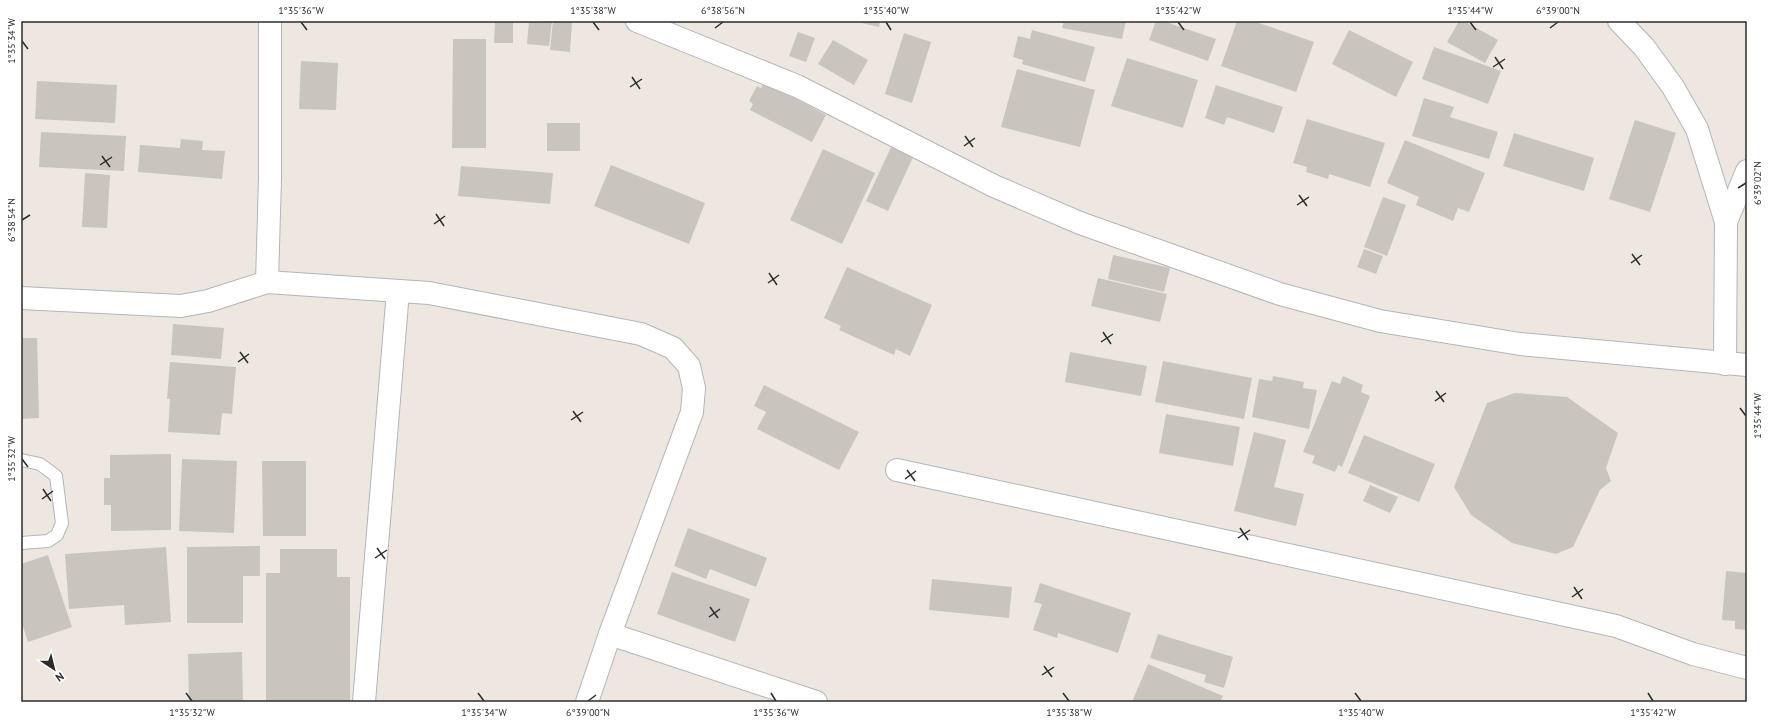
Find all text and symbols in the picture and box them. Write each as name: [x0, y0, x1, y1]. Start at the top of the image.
text: 1°35'36"W: [278, 4, 325, 17]
text: 1°35'38"W: [570, 4, 617, 17]
text: 6°38'56"N: [701, 4, 745, 17]
text: 1°35'40"W: [863, 4, 910, 17]
text: 1°35'42"W: [1155, 4, 1202, 17]
text: 1°35'44"W: [1447, 4, 1494, 17]
text: 6°39'00"N: [1536, 4, 1580, 17]
text: 1°35'34"W: [5, 17, 18, 64]
text: 6°39'02"N: [1751, 161, 1764, 205]
text: 6°38'54"N: [5, 198, 18, 242]
text: 1°35'44"W: [1751, 392, 1764, 439]
text: 1°35'32"W: [5, 435, 18, 482]
north arrow: [34, 649, 74, 689]
text: N: [53, 669, 67, 685]
text: 1°35'32"W: [169, 706, 216, 719]
text: 1°35'34"W: [461, 706, 508, 719]
text: 6°39'00"N: [566, 706, 610, 719]
text: 1°35'36"W: [753, 706, 800, 719]
text: 1°35'38"W: [1046, 706, 1093, 719]
text: 1°35'40"W: [1338, 706, 1385, 719]
text: 1°35'42"W: [1630, 706, 1677, 719]

